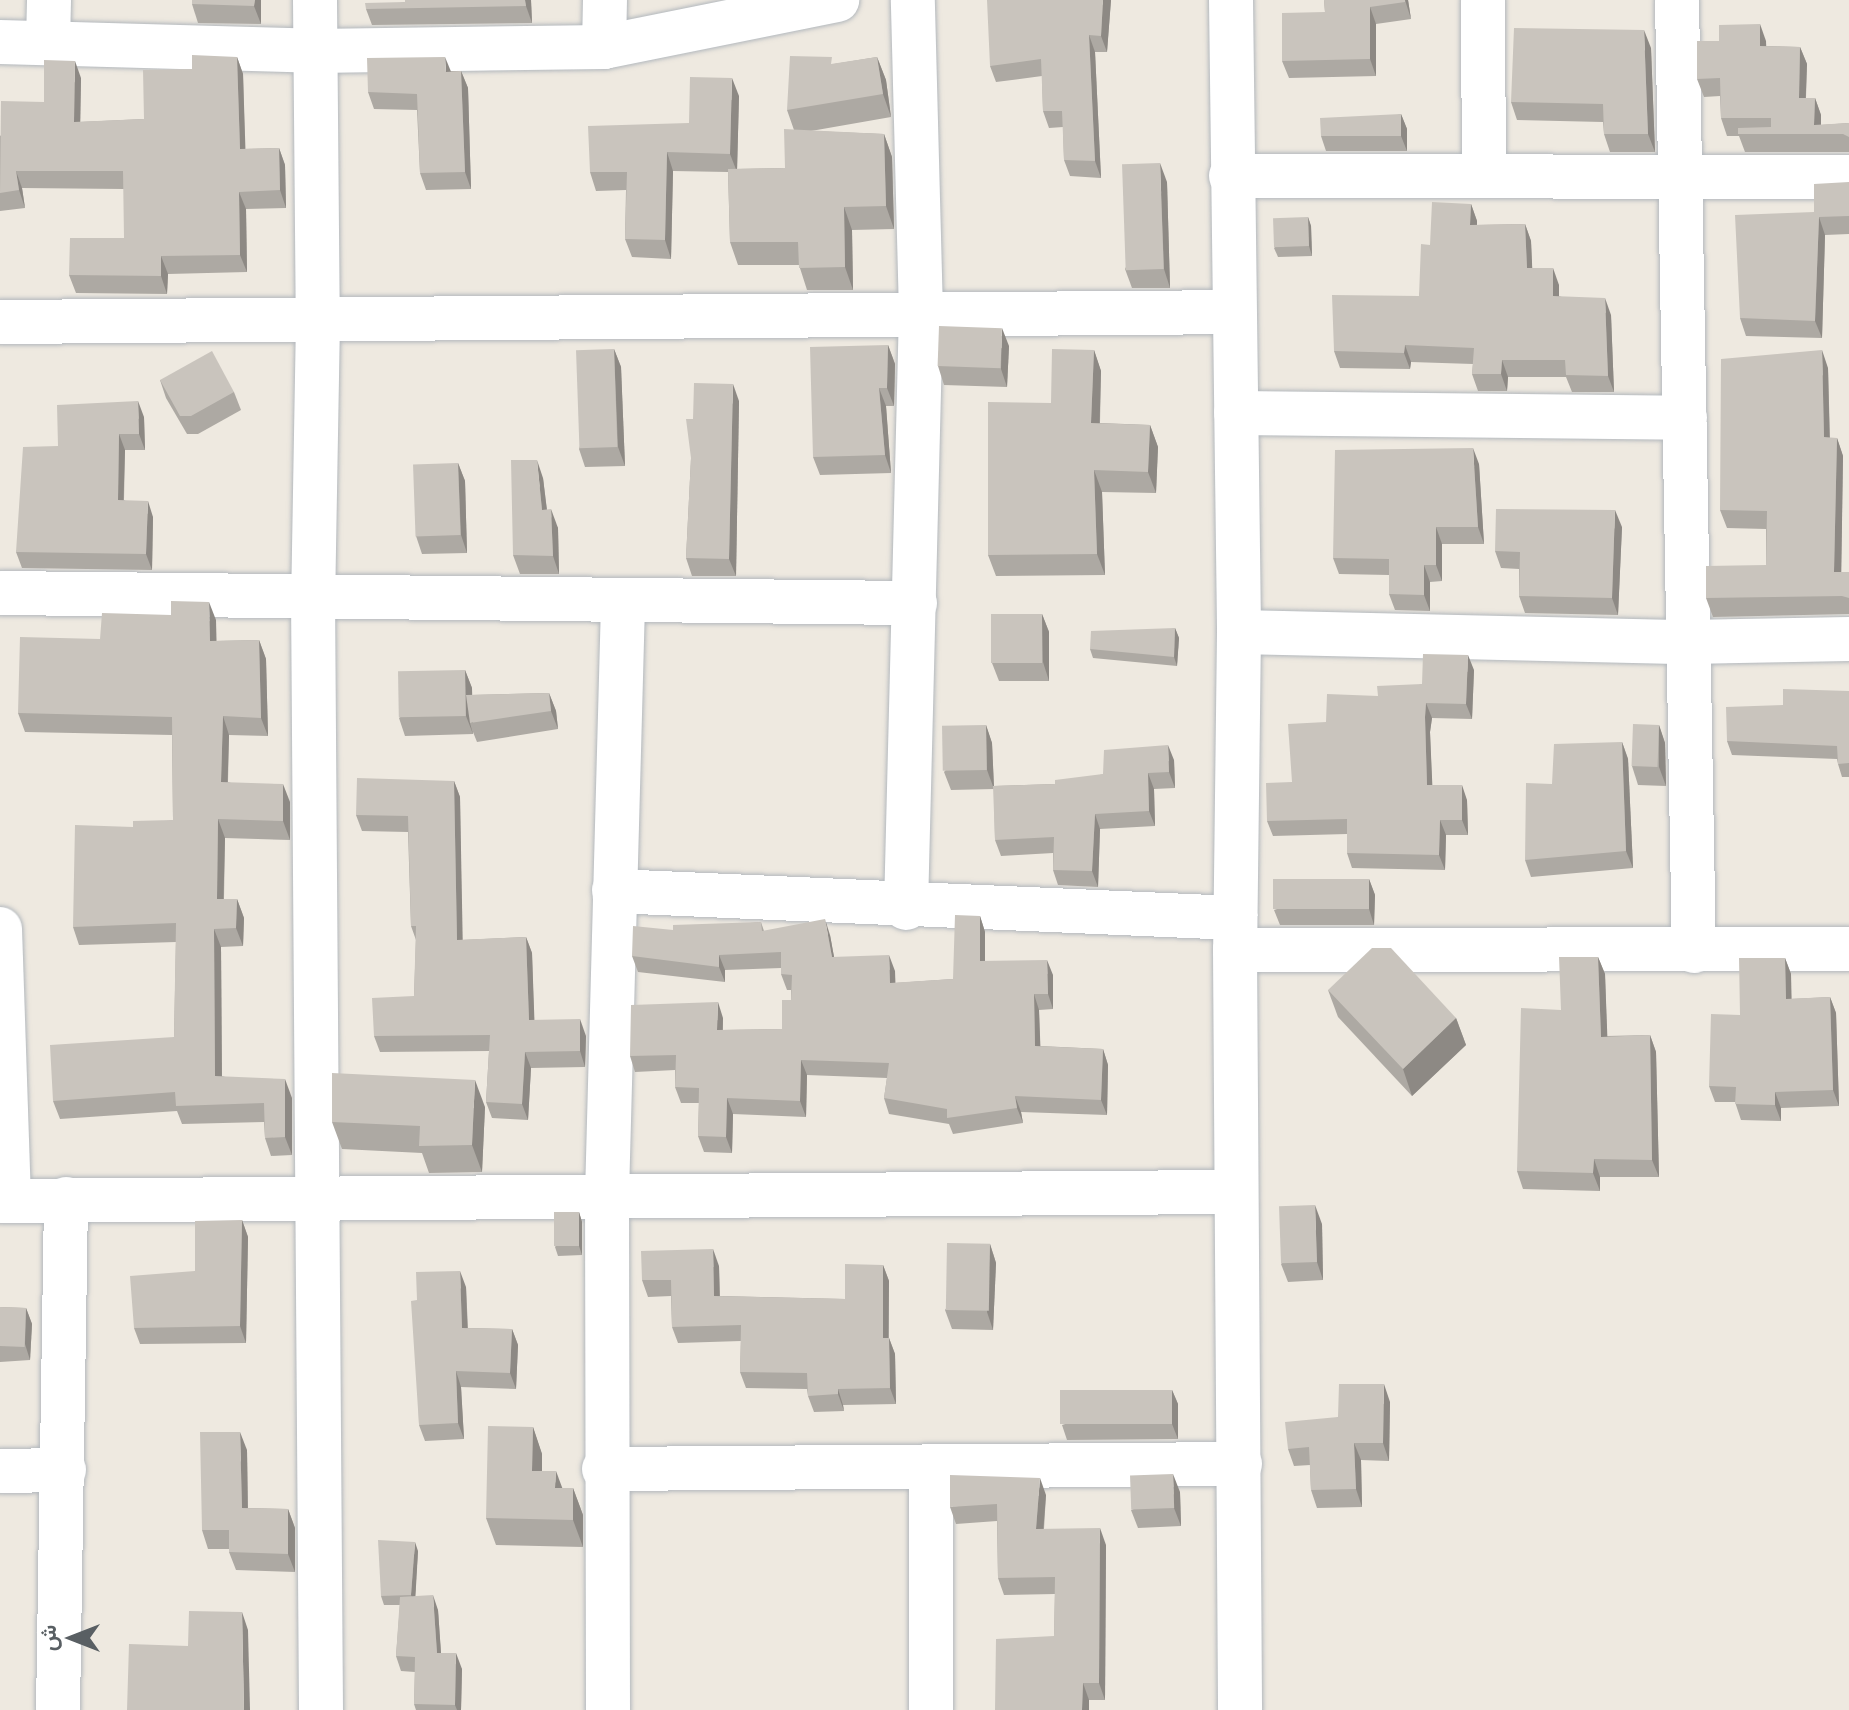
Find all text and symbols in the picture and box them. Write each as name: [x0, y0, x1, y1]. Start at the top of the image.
north arrow: [32, 1598, 112, 1678]
text: ش: [33, 1625, 62, 1651]

